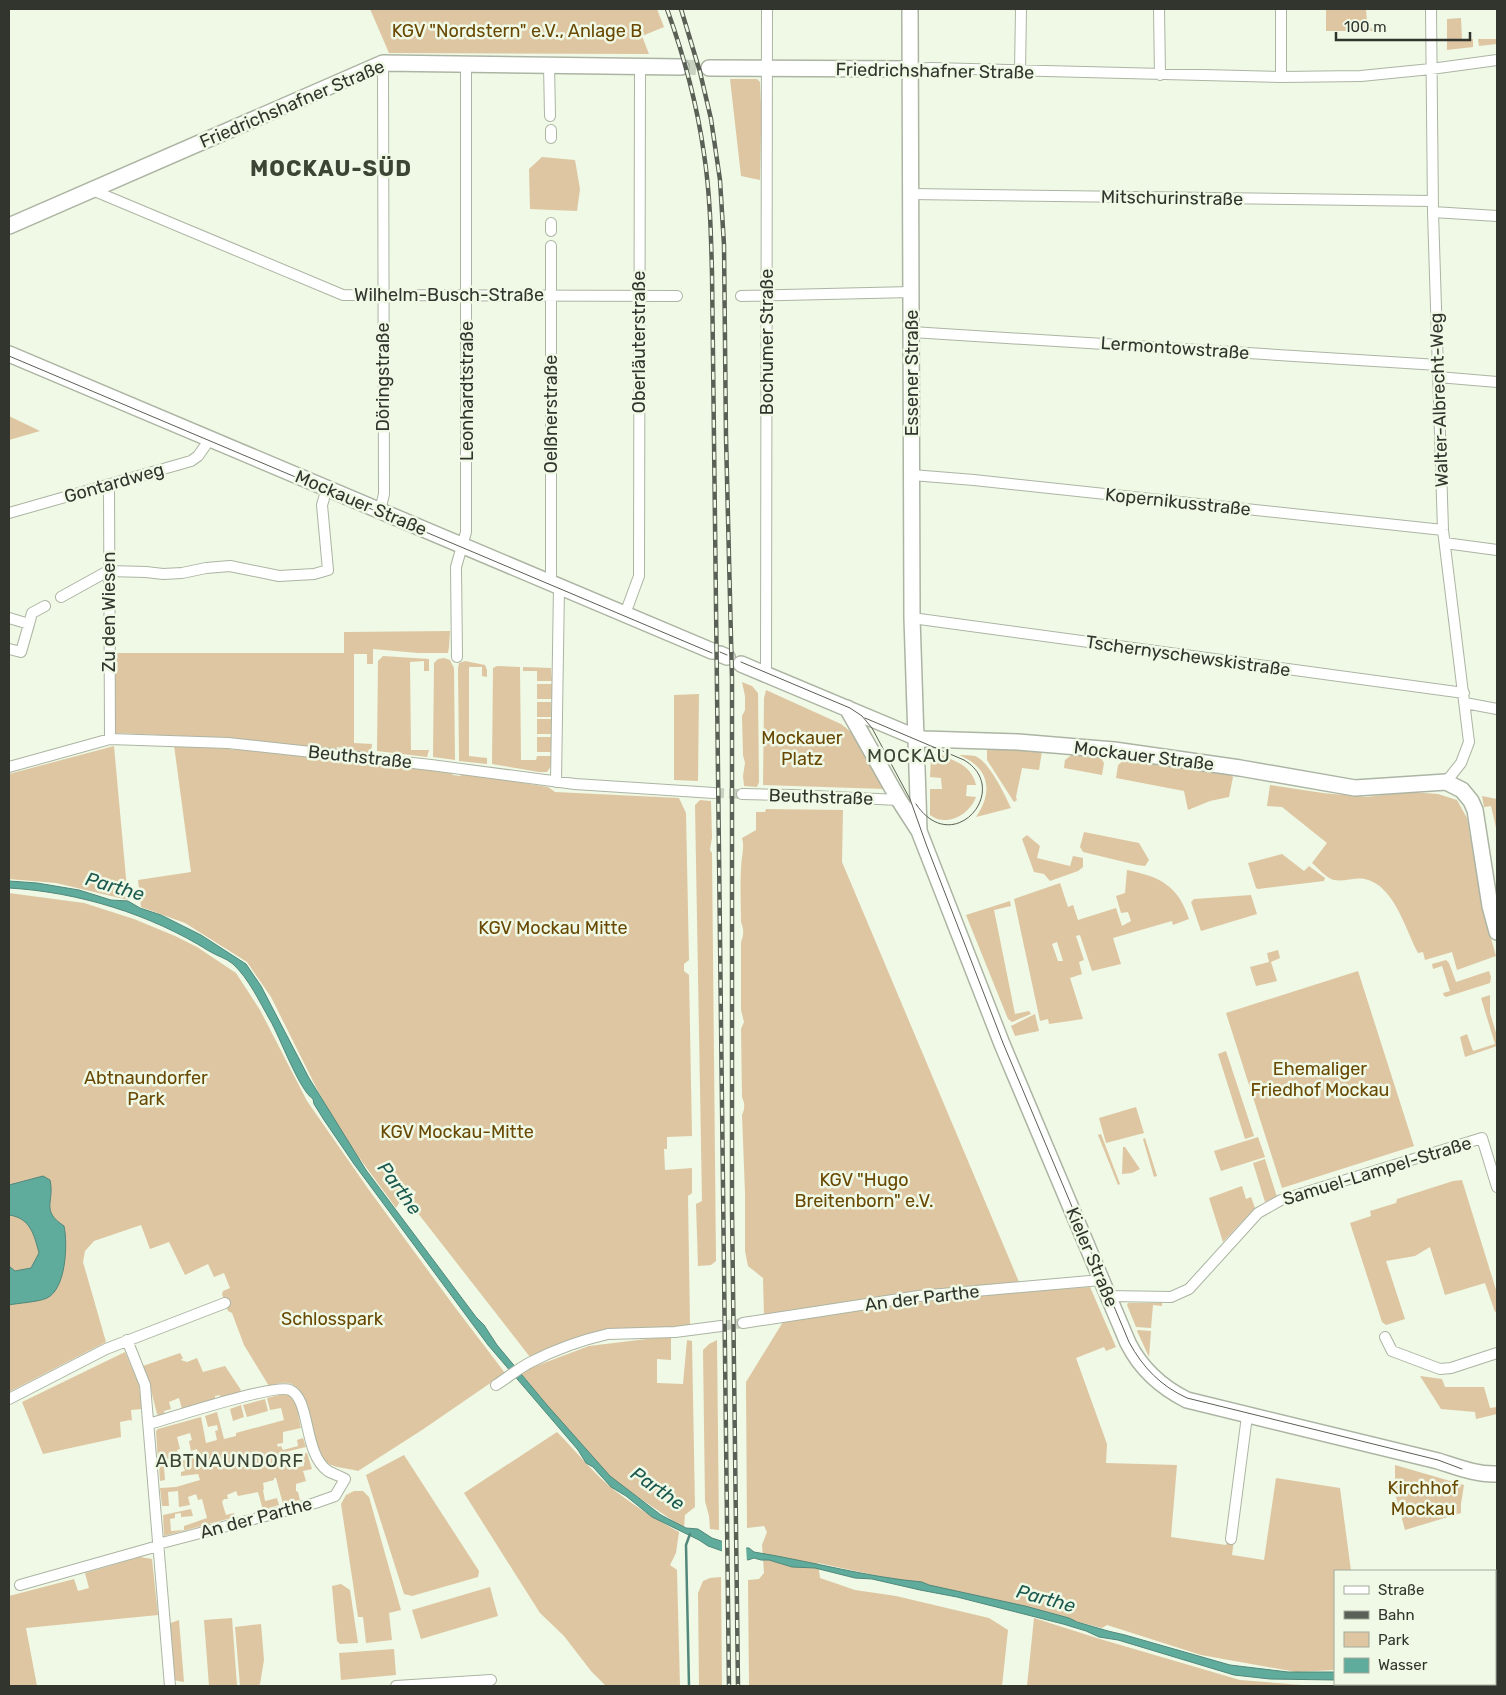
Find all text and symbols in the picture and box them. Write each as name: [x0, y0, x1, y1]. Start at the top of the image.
scale bar: [1336, 10, 1470, 42]
text: 100 m: [1344, 18, 1386, 36]
park label: KGV "Nordstern" e.V., Anlage B: [392, 20, 642, 42]
street label: Friedrichshafner Straße: [196, 55, 388, 153]
street label: Friedrichshafner Straße: [836, 58, 1034, 84]
district label: MOCKAU-SÜD: [250, 155, 412, 182]
street label: Mitschurinstraße: [1101, 186, 1243, 210]
street label: Bochumer Straße: [756, 269, 778, 415]
street label: Oberläuterstraße: [628, 271, 650, 413]
street label: Wilhelm-Busch-Straße: [354, 284, 544, 306]
street label: Essener Straße: [901, 310, 923, 436]
street label: Walter-Albrecht-Weg: [1425, 312, 1453, 488]
street label: Leonhardtstraße: [456, 321, 478, 461]
street label: Döringstraße: [372, 322, 394, 432]
street label: Lermontowstraße: [1100, 332, 1250, 364]
street label: Oelßnerstraße: [540, 355, 562, 473]
street label: Gontardweg: [62, 458, 166, 508]
street label: Mockauer Straße: [292, 465, 430, 541]
street label: Kopernikusstraße: [1104, 483, 1252, 521]
street label: Zu den Wiesen: [98, 552, 120, 672]
street label: Tschernyschewskistraße: [1084, 631, 1292, 681]
park label: Mockauer Platz: [761, 727, 843, 770]
street label: Mockauer Straße: [1073, 736, 1215, 776]
street label: Beuthstraße: [307, 741, 413, 773]
district label: MOCKAU: [867, 744, 951, 767]
street label: Beuthstraße: [768, 784, 874, 810]
water label: Parthe: [83, 867, 147, 906]
park label: KGV Mockau Mitte: [478, 917, 628, 939]
park label: Ehemaliger Friedhof Mockau: [1251, 1058, 1389, 1101]
park label: Abtnaundorfer Park: [84, 1067, 208, 1110]
park label: KGV Mockau-Mitte: [380, 1121, 534, 1143]
street label: Samuel-Lampel-Straße: [1280, 1132, 1474, 1210]
water label: Parthe: [373, 1157, 427, 1220]
park label: KGV "Hugo Breitenborn" e.V.: [794, 1169, 934, 1212]
street label: Kieler Straße: [1061, 1204, 1123, 1310]
street label: An der Parthe: [863, 1280, 981, 1316]
park label: Schlosspark: [281, 1308, 384, 1330]
district label: ABTNAUNDORF: [156, 1449, 304, 1472]
water label: Parthe: [627, 1462, 689, 1515]
park label: Kirchhof Mockau: [1388, 1477, 1458, 1520]
street label: An der Parthe: [197, 1492, 315, 1544]
legend: [1334, 1570, 1496, 1685]
water label: Parthe: [1014, 1580, 1078, 1617]
text: Straße: [1378, 1581, 1424, 1599]
text: Bahn: [1378, 1606, 1415, 1624]
text: Park: [1378, 1631, 1409, 1649]
text: Wasser: [1378, 1656, 1428, 1674]

